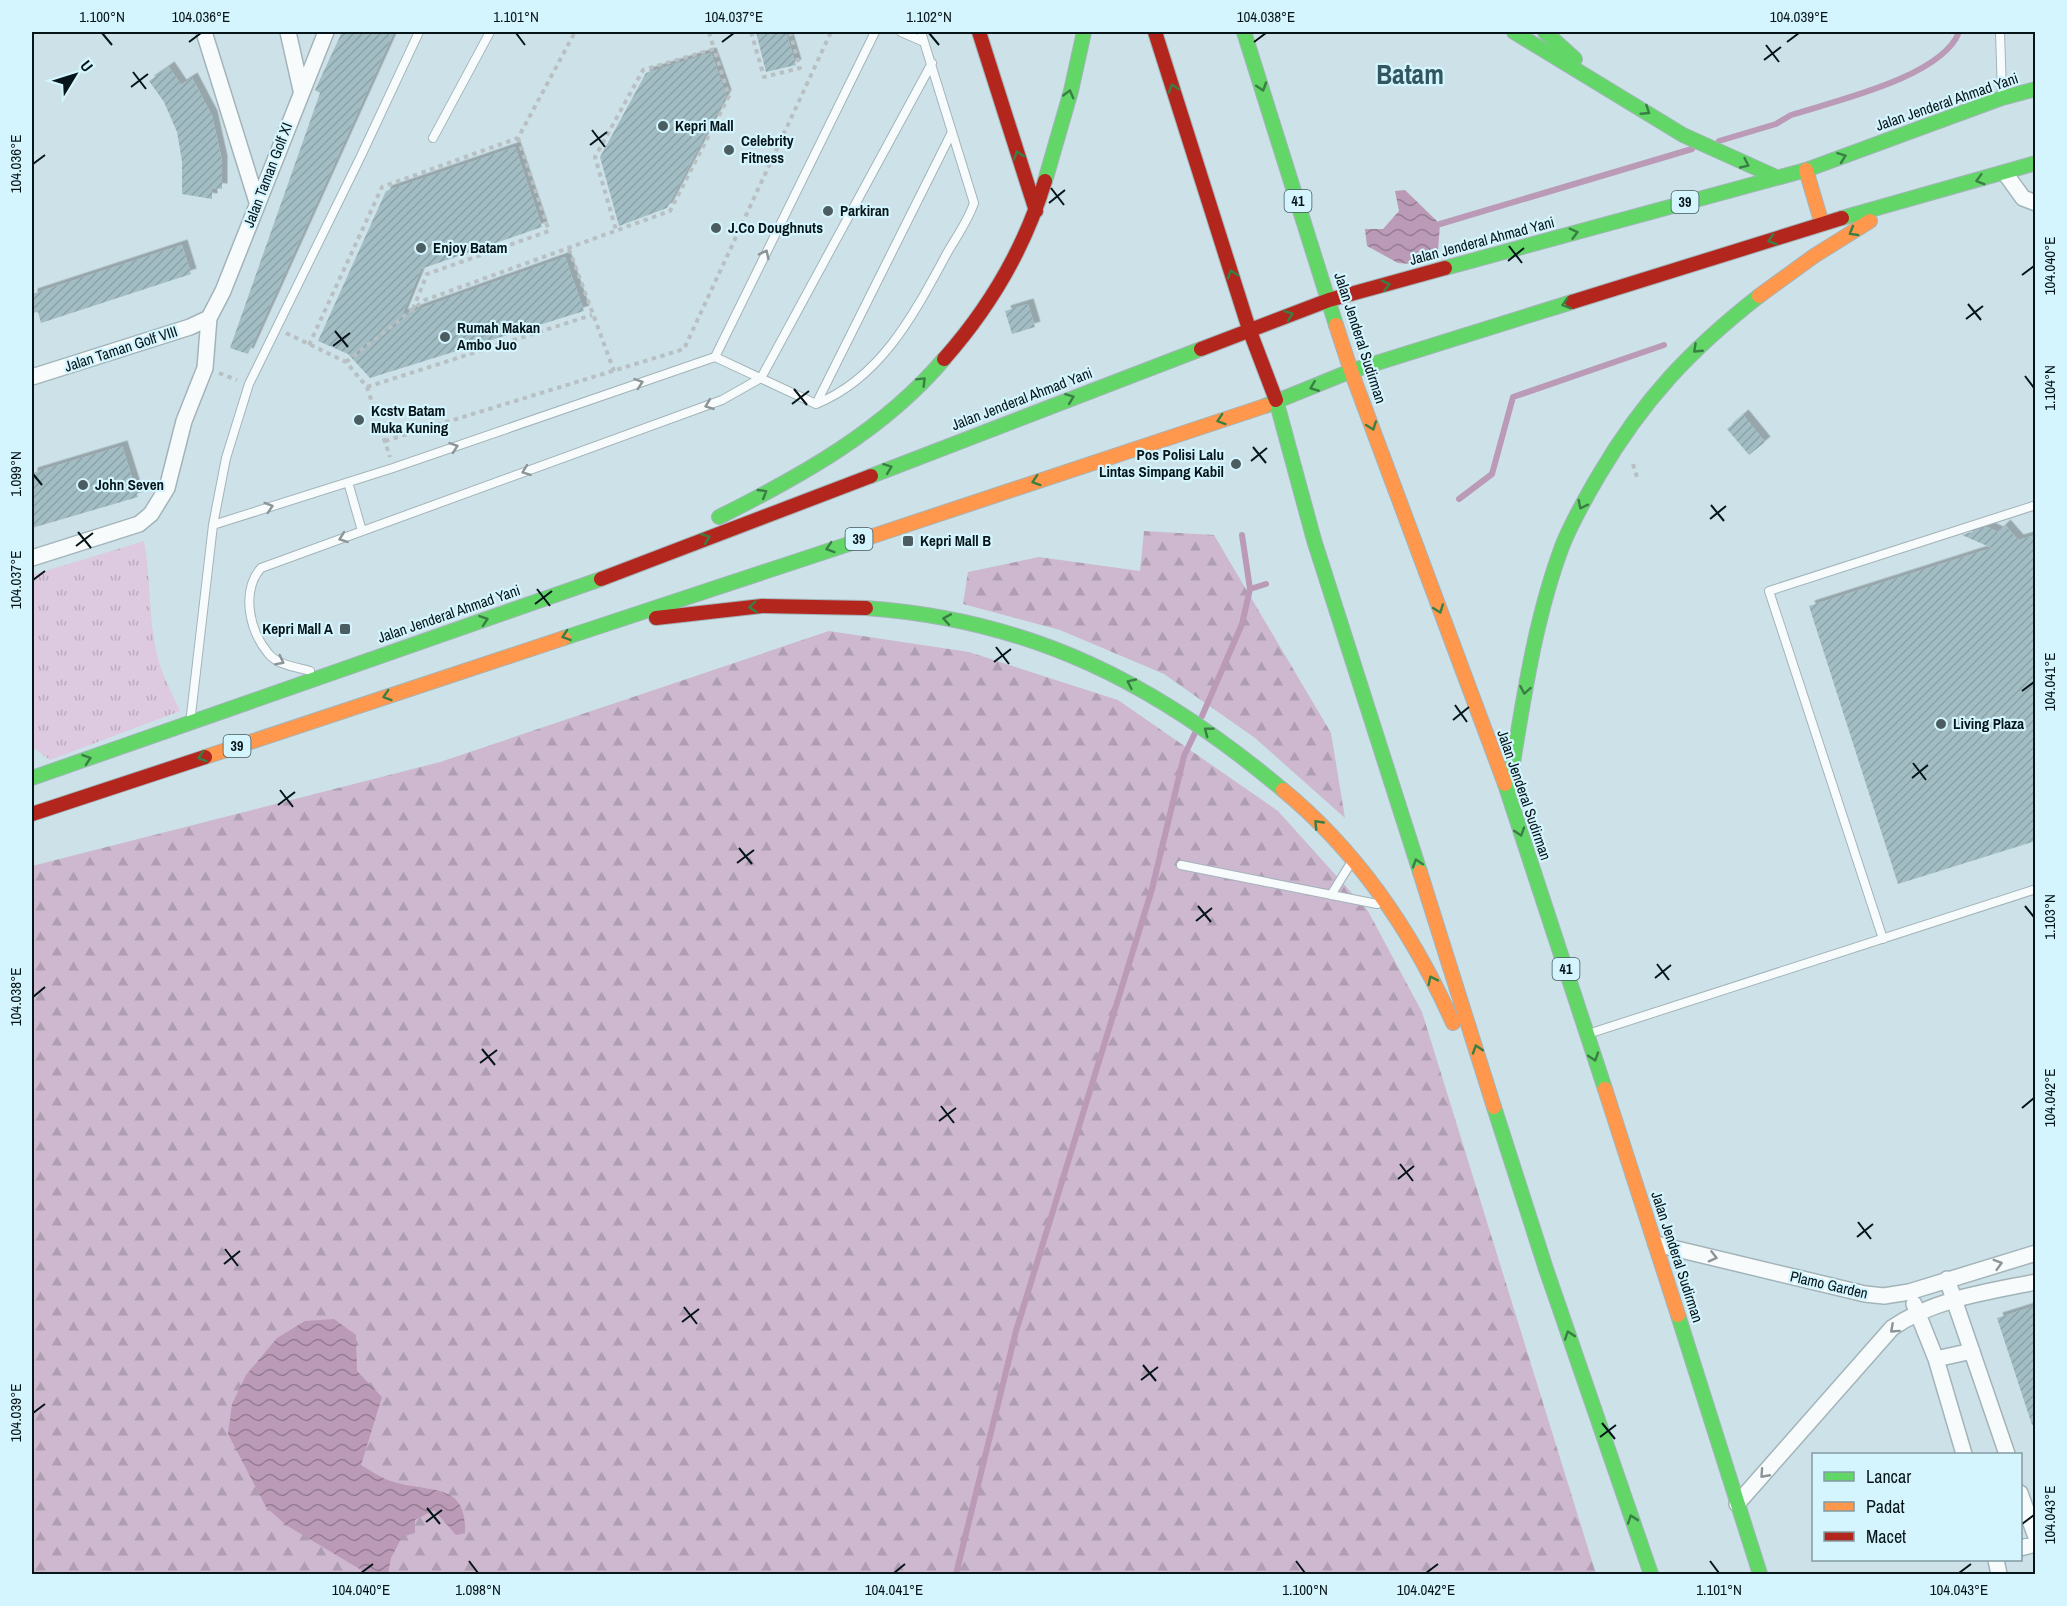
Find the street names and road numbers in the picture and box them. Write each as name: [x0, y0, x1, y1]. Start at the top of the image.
street label: Jalan Jenderal Ahmad Yani: [1873, 67, 2021, 136]
street label: Jalan Taman Golf XI: [238, 119, 297, 230]
road number: 41: [1284, 190, 1312, 212]
road number: 39: [1672, 191, 1698, 213]
street label: Jalan Jenderal Ahmad Yani: [1407, 211, 1557, 270]
street label: Jalan Jenderal Sudirman: [1329, 270, 1392, 406]
street label: Jalan Taman Golf VIII: [62, 320, 180, 377]
street label: Jalan Jenderal Ahmad Yani: [948, 362, 1095, 435]
road number: 39: [846, 528, 872, 550]
street label: Jalan Jenderal Ahmad Yani: [375, 579, 523, 648]
street label: Jalan Jenderal Sudirman: [1492, 727, 1557, 863]
road number: 39: [224, 735, 250, 757]
road number: 41: [1552, 958, 1580, 980]
street label: Jalan Jenderal Sudirman: [1646, 1189, 1709, 1325]
street label: Plamo Garden: [1788, 1265, 1870, 1304]

